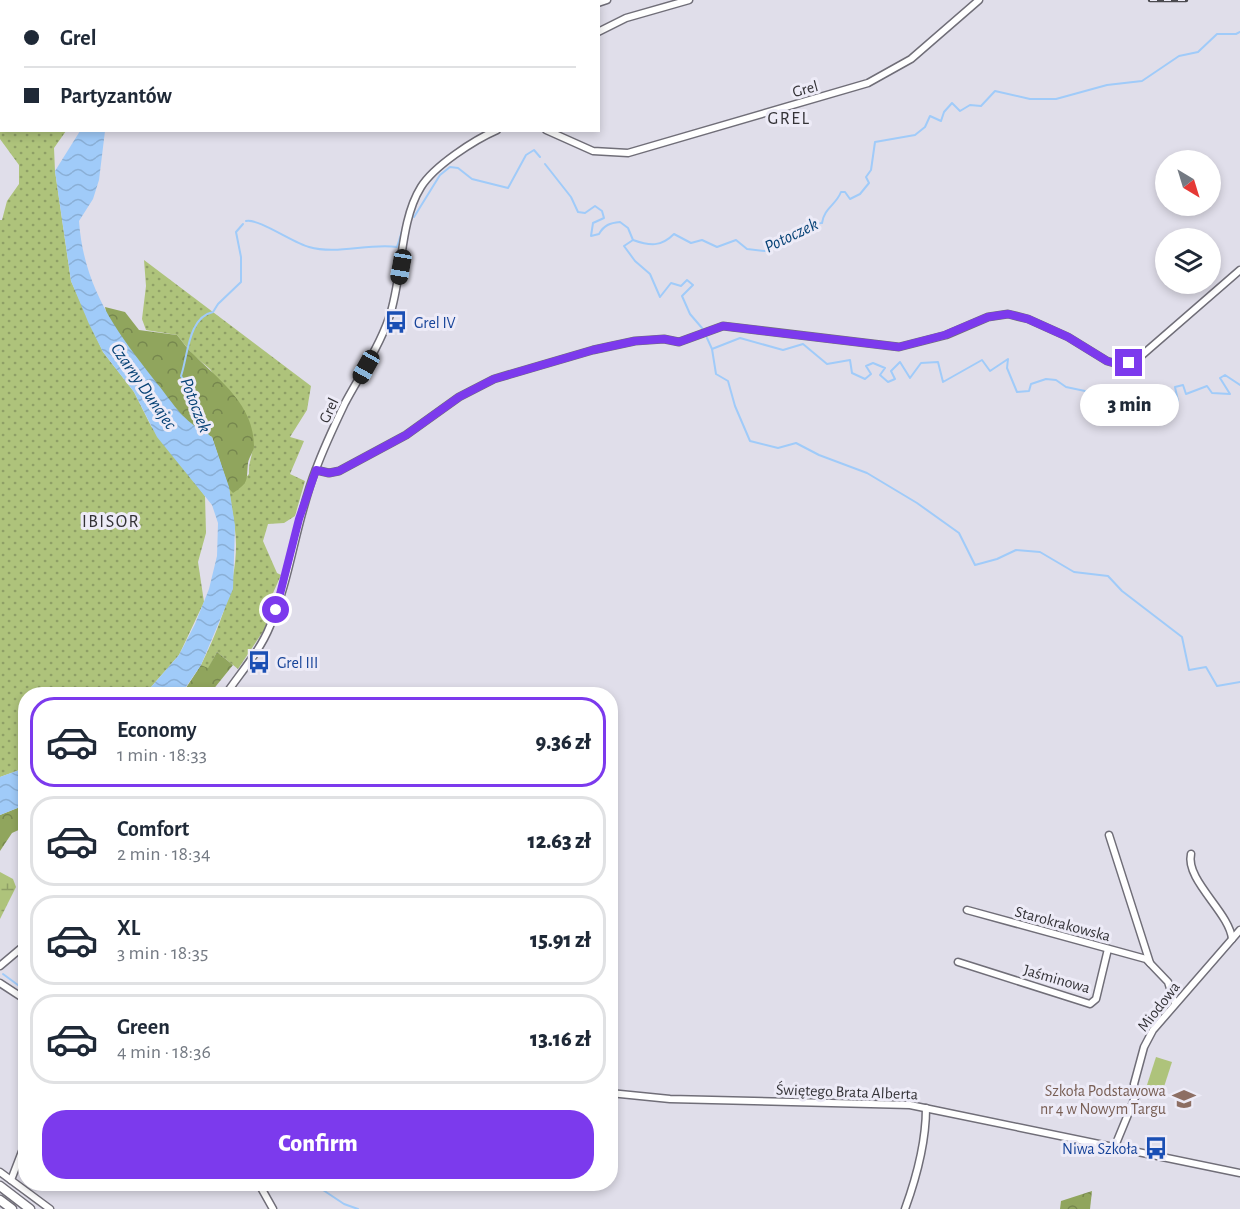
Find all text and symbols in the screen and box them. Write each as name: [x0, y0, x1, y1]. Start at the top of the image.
text: Grel: [60, 27, 96, 49]
street label: Grel: [791, 78, 820, 100]
text: Partyzantów: [60, 85, 172, 107]
district label: GREL: [768, 110, 810, 128]
north arrow: [1155, 150, 1221, 216]
map controls: [1155, 150, 1221, 294]
water label: Potoczek: [762, 215, 821, 257]
button: layers: [1155, 228, 1221, 294]
car: [389, 248, 413, 286]
bus stop icon: Grel IV: [383, 309, 409, 335]
place label: Grel IV: [414, 315, 455, 331]
water label: Czarny Dunajec: [107, 340, 180, 434]
car: [349, 347, 383, 387]
route end: [1115, 349, 1142, 376]
water label: Potoczek: [176, 375, 214, 435]
callout: 3 min: [1080, 384, 1178, 426]
street label: Grel: [316, 395, 342, 425]
text: 3 min: [1107, 395, 1152, 415]
district label: IBISOR: [82, 513, 140, 531]
route start: [262, 596, 289, 623]
bus stop icon: Grel III: [246, 649, 272, 675]
place label: Grel III: [277, 655, 318, 671]
icon: car: [45, 715, 99, 769]
text: Economy: [117, 719, 197, 741]
text: 9.36 zł: [535, 731, 591, 753]
text: 1 min · 18:33: [117, 745, 207, 765]
icon: car: [45, 814, 99, 868]
text: Comfort: [117, 818, 189, 840]
text: 12.63 zł: [528, 830, 591, 852]
text: 2 min · 18:34: [117, 844, 211, 864]
street label: Starokrakowska: [1013, 904, 1112, 944]
icon: car: [45, 913, 99, 967]
text: XL: [117, 917, 140, 939]
text: 15.91 zł: [530, 929, 591, 951]
text: 3 min · 18:35: [117, 943, 208, 963]
street label: Jaśminowa: [1022, 962, 1092, 996]
street label: Miodowa: [1135, 979, 1183, 1034]
icon: car: [45, 1012, 99, 1066]
text: Green: [117, 1016, 170, 1038]
text: 13.16 zł: [530, 1028, 591, 1050]
text: 4 min · 18:36: [117, 1042, 211, 1062]
street label: Świętego Brata Alberta: [776, 1079, 918, 1102]
place label: Szkoła Podstawowa nr 4 w Nowym Targu: [1040, 1083, 1166, 1118]
school or university icon: Szkoła Podstawowa nr 4 w Nowym Targu: [1171, 1086, 1197, 1112]
button: Confirm: [42, 1110, 594, 1179]
bus stop icon: Niwa Szkoła: [1143, 1135, 1169, 1161]
place label: Niwa Szkoła: [1062, 1141, 1138, 1157]

